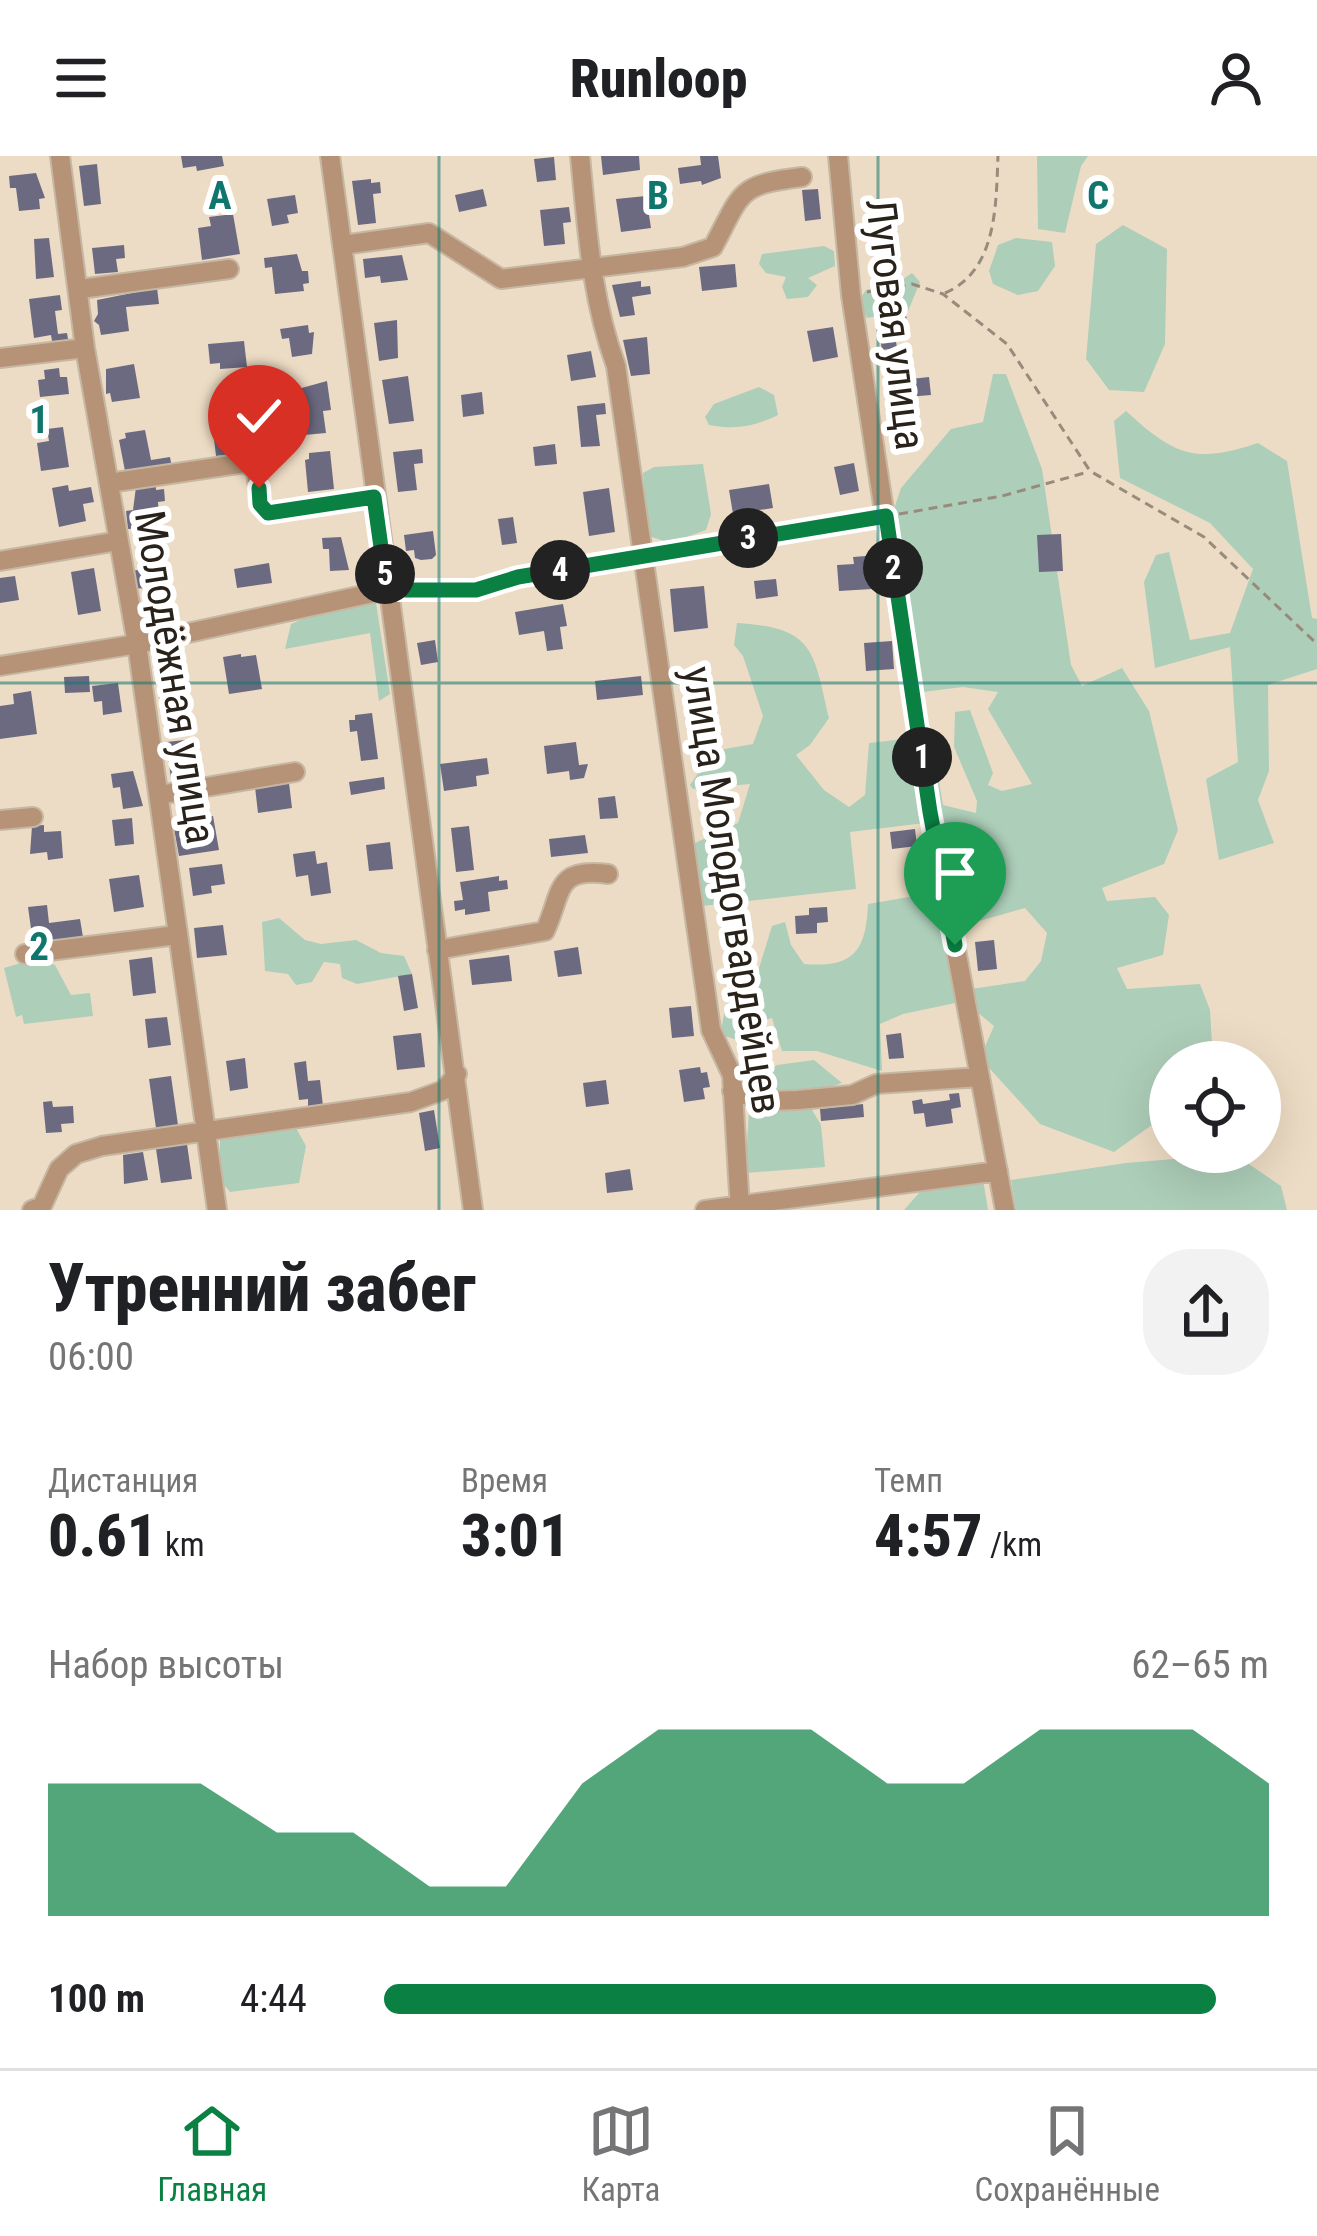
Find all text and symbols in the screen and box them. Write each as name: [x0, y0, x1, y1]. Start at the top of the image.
icon: menu: [48, 45, 114, 111]
icon: person: [1203, 45, 1269, 111]
text: Runloop: [570, 47, 747, 110]
text: A: [208, 173, 232, 219]
text: B: [647, 173, 669, 219]
text: C: [1087, 173, 1109, 219]
street label: Луговая улица: [856, 196, 935, 452]
pin: [208, 365, 310, 488]
icon: check: [226, 383, 292, 449]
text: 1: [29, 397, 49, 443]
street label: Молодёжная улица: [125, 507, 226, 847]
pin: 3: [718, 508, 778, 568]
text: 3: [740, 518, 756, 557]
pin: 2: [863, 538, 923, 598]
pin: 4: [530, 540, 590, 600]
pin: 5: [355, 544, 415, 604]
text: 2: [885, 548, 901, 587]
text: 4: [552, 550, 568, 589]
text: 5: [377, 554, 393, 593]
street label: улица Молодогвардейцев: [673, 663, 792, 1117]
pin: 1: [892, 727, 952, 787]
text: 1: [914, 737, 930, 776]
pin: [904, 822, 1006, 945]
icon: arrive: [922, 840, 988, 906]
text: 2: [29, 924, 49, 970]
map controls: [1149, 1041, 1281, 1173]
button: locate: [1149, 1041, 1281, 1173]
button: share: [1143, 1249, 1269, 1375]
text: Утренний забег: [48, 1250, 476, 1327]
text: 06:00: [48, 1334, 134, 1380]
text: Дистанция: [48, 1461, 198, 1500]
text: Время: [461, 1461, 548, 1500]
text: Темп: [874, 1461, 943, 1500]
text: 0.61: [48, 1500, 157, 1571]
text: 3:01: [461, 1500, 569, 1571]
text: 4:57: [874, 1500, 982, 1571]
text: km: [157, 1525, 205, 1564]
text: /km: [982, 1525, 1042, 1564]
text: Набор высоты: [48, 1642, 284, 1688]
text: 62–65 m: [1131, 1642, 1269, 1688]
text: 100 m: [48, 1976, 145, 2022]
text: 4:44: [240, 1976, 307, 2022]
tab: Главная: [157, 2098, 267, 2209]
tab: Карта: [581, 2098, 660, 2209]
tab: Сохранённые: [975, 2098, 1160, 2209]

